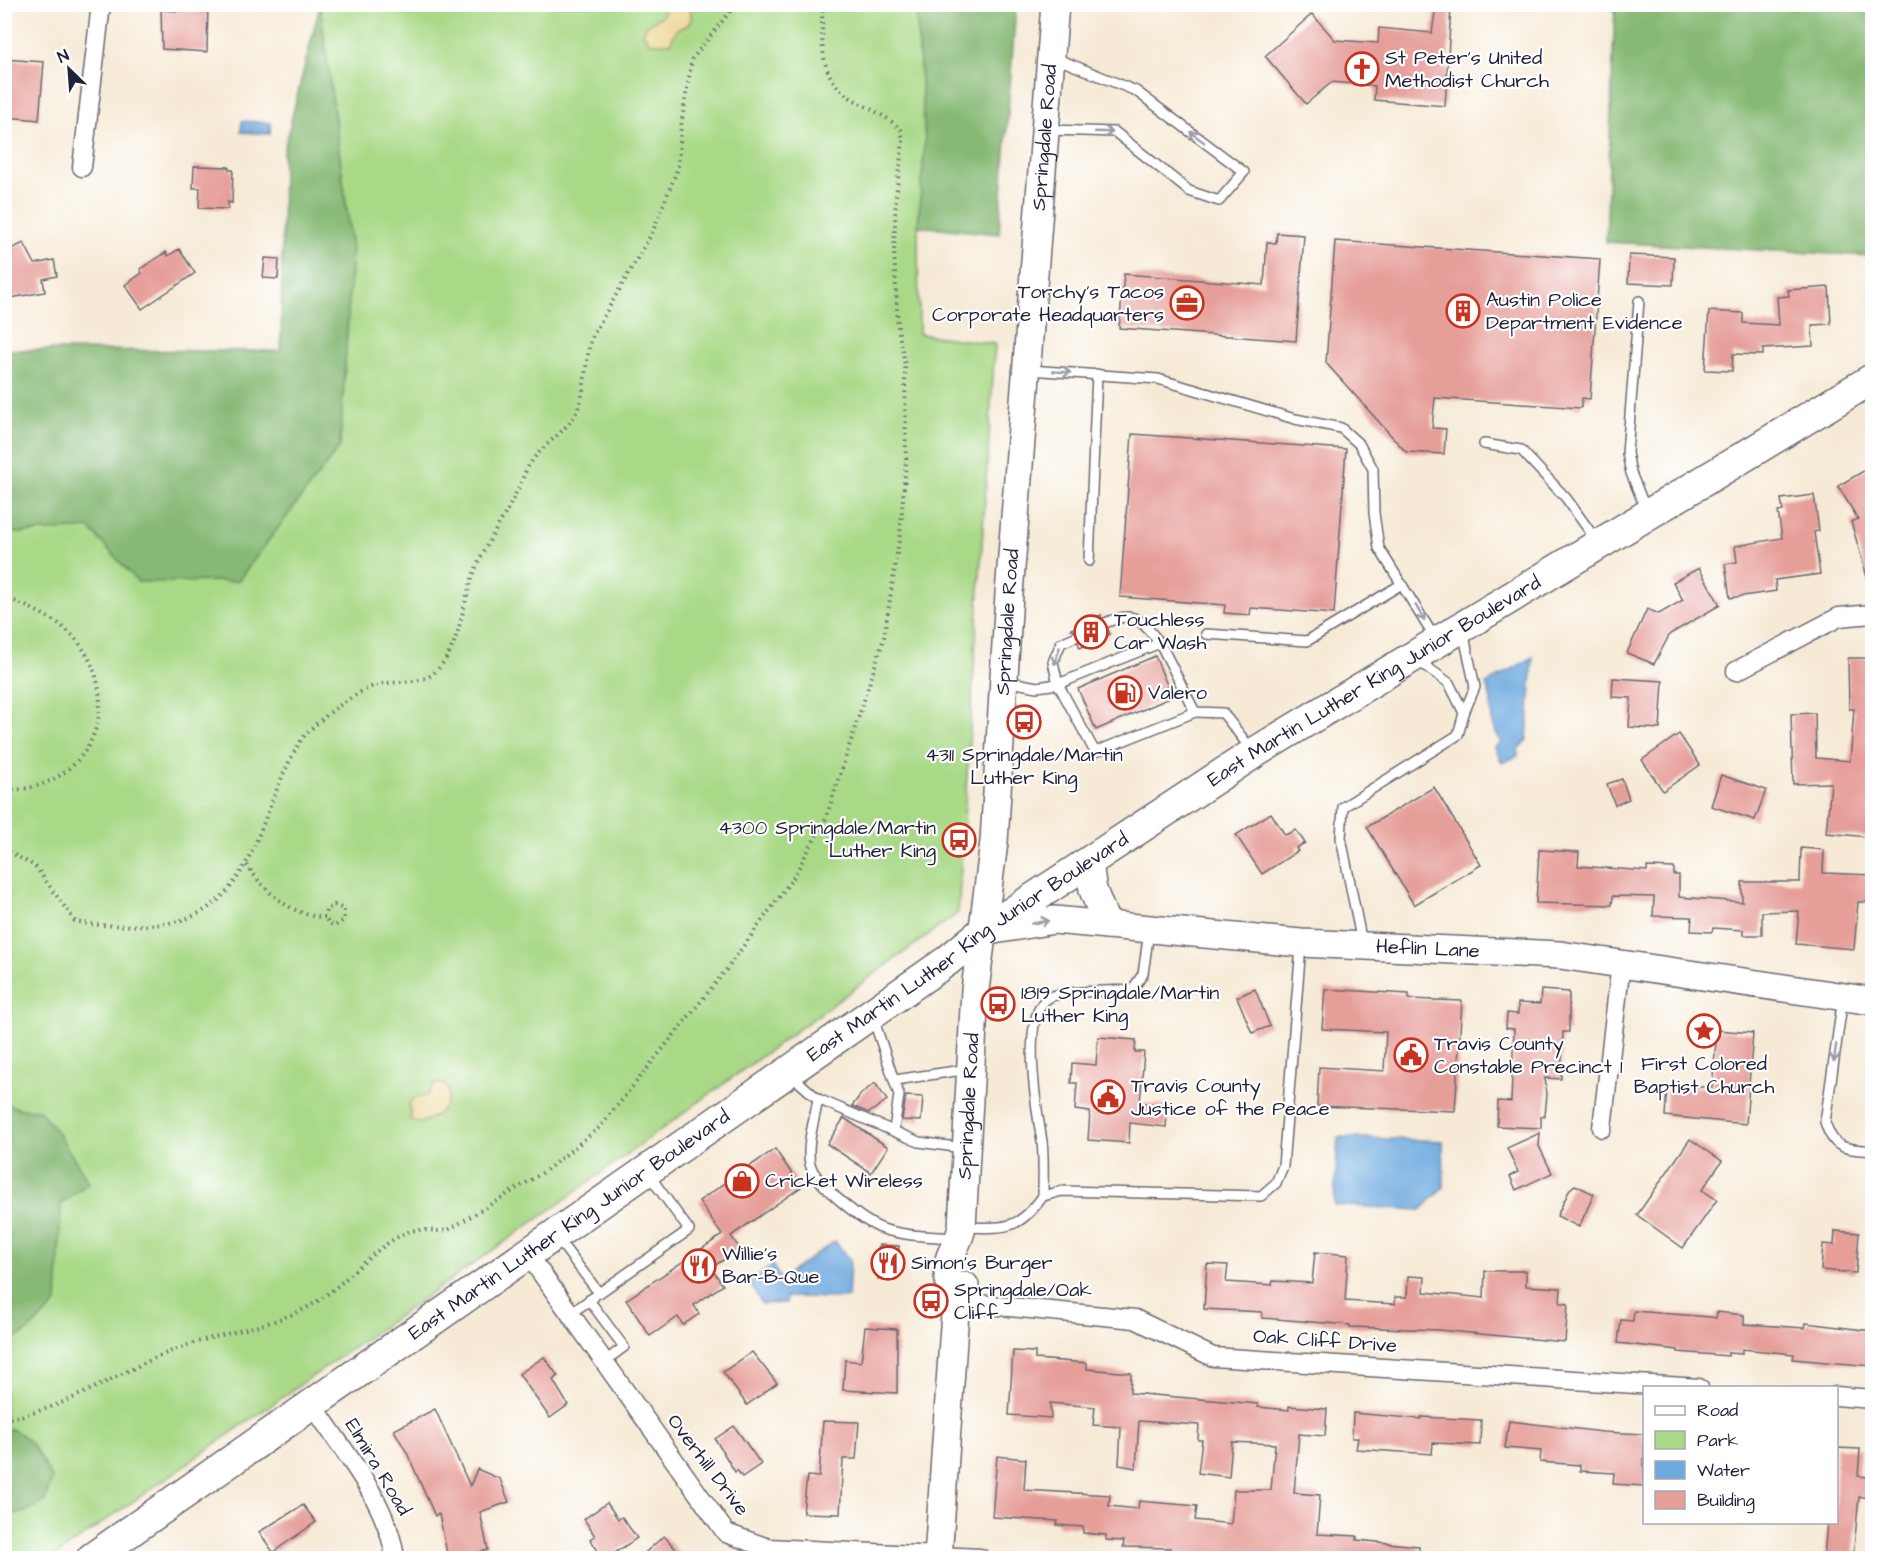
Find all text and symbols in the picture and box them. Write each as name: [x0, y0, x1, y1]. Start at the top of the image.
north arrow: [39, 39, 99, 99]
text: N: [54, 44, 72, 68]
place label: St Peter's United Methodist Church: [1385, 44, 1549, 95]
church icon: St Peter's United Methodist Church: [1344, 51, 1380, 87]
street label: Springdale Road: [1025, 63, 1064, 212]
one-way arrow: [1094, 126, 1114, 138]
one-way arrow: [1189, 131, 1205, 144]
place label: Torchy's Tacos Corporate Headquarters: [932, 278, 1164, 329]
office icon: Torchy's Tacos Corporate Headquarters: [1169, 285, 1205, 321]
place label: Austin Police Department Evidence: [1486, 286, 1683, 337]
building icon: Austin Police Department Evidence: [1445, 293, 1481, 329]
one-way arrow: [1051, 367, 1071, 378]
street label: Springdale Road: [989, 548, 1026, 696]
street label: East Martin Luther King Junior Boulevard: [1202, 569, 1546, 794]
one-way arrow: [1415, 604, 1427, 621]
place label: Touchless Car Wash: [1114, 606, 1206, 657]
building icon: Touchless Car Wash: [1073, 614, 1109, 650]
one-way arrow: [1051, 646, 1062, 665]
fuel station icon: Valero: [1107, 675, 1143, 711]
place label: Valero: [1148, 679, 1207, 707]
bus stop icon: 4311 Springdale/Martin Luther King: [1006, 704, 1042, 740]
place label: 4311 Springdale/Martin Luther King: [925, 741, 1123, 793]
place label: 4300 Springdale/Martin Luther King: [718, 814, 936, 866]
bus stop icon: 4300 Springdale/Martin Luther King: [941, 822, 977, 858]
street label: East Martin Luther King Junior Boulevard: [801, 825, 1134, 1069]
one-way arrow: [1030, 916, 1050, 927]
street label: Heflin Lane: [1375, 932, 1481, 965]
place label: 1819 Springdale/Martin Luther King: [1021, 979, 1219, 1031]
bus stop icon: 1819 Springdale/Martin Luther King: [980, 986, 1016, 1022]
place icon: First Colored Baptist Church: [1686, 1013, 1722, 1049]
place label: Travis County Constable Precinct 1: [1434, 1030, 1623, 1081]
street label: Springdale Road: [951, 1032, 987, 1180]
public building icon: Travis County Constable Precinct 1: [1393, 1037, 1429, 1073]
one-way arrow: [1829, 1043, 1840, 1063]
place label: First Colored Baptist Church: [1634, 1050, 1774, 1101]
place label: Travis County Justice of the Peace: [1131, 1072, 1330, 1123]
public building icon: Travis County Justice of the Peace: [1090, 1079, 1126, 1115]
street label: East Martin Luther King Junior Boulevard: [403, 1103, 735, 1347]
shop icon: Cricket Wireless: [724, 1163, 760, 1199]
place label: Cricket Wireless: [765, 1167, 923, 1195]
place label: Willie's Bar-B-Que: [722, 1240, 819, 1291]
restaurant icon: Simon's Burger: [870, 1245, 906, 1281]
restaurant icon: Willie's Bar-B-Que: [681, 1248, 717, 1284]
place label: Simon's Burger: [911, 1249, 1053, 1278]
place label: Springdale/Oak Cliff: [954, 1276, 1092, 1327]
bus stop icon: Springdale/Oak Cliff: [913, 1283, 949, 1319]
street label: Oak Cliff Drive: [1252, 1322, 1398, 1360]
legend: [1643, 1386, 1838, 1524]
text: Road: [1697, 1398, 1738, 1423]
street label: Overhill Drive: [660, 1408, 756, 1522]
street label: Elmira Road: [338, 1413, 418, 1521]
text: Park: [1697, 1428, 1739, 1453]
text: Water: [1697, 1458, 1750, 1483]
text: Building: [1697, 1488, 1755, 1514]

